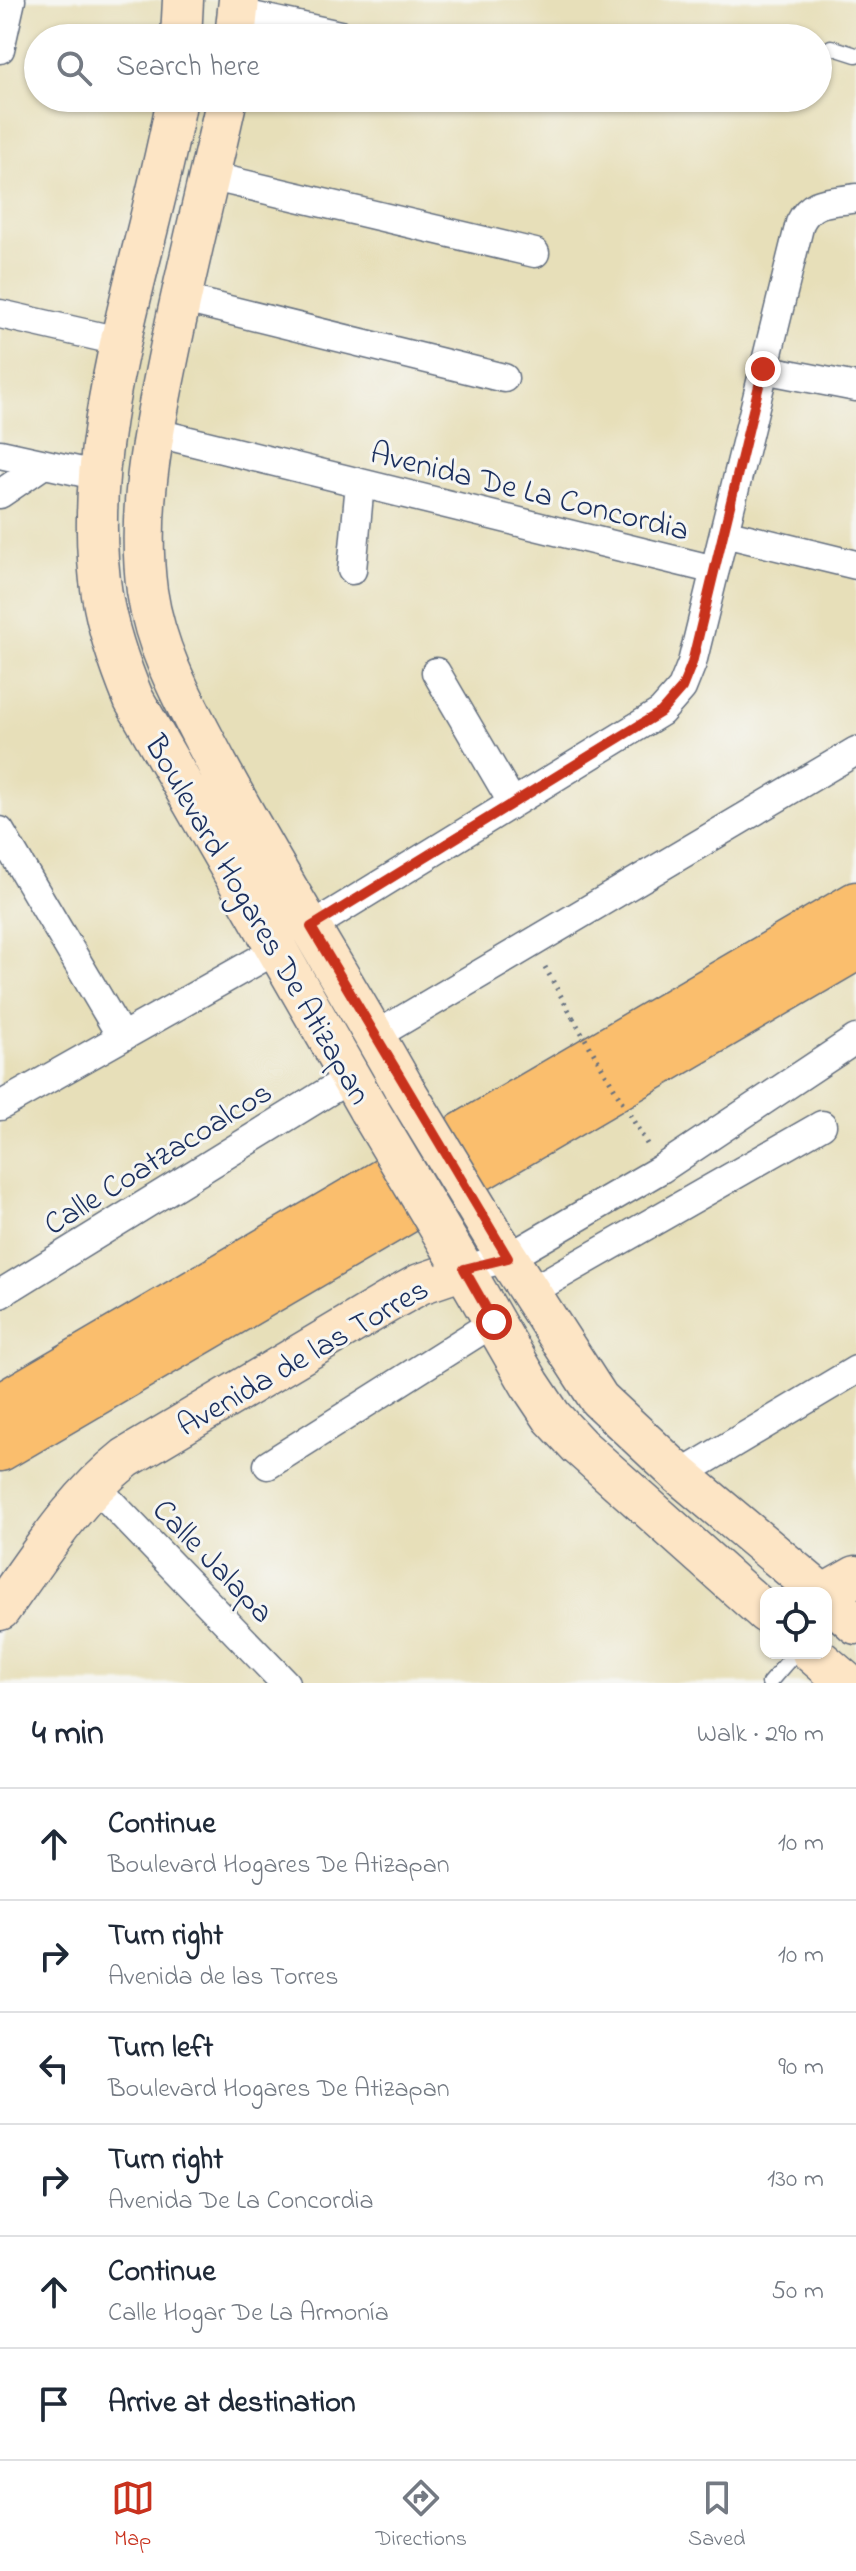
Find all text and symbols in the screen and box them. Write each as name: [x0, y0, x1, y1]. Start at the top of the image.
search box: [24, 24, 832, 112]
icon: search: [52, 46, 96, 90]
text: Search here: [116, 46, 260, 90]
route end: [745, 351, 781, 387]
street label: Avenida De La Concordia: [365, 431, 693, 556]
street label: Boulevard Hogares De Atizapan: [130, 726, 381, 1114]
street label: Calle Coatzacoalcos: [36, 1071, 282, 1249]
street label: Avenida de las Torres: [169, 1268, 438, 1450]
route start: [476, 1304, 512, 1340]
street label: Calle Jalapa: [140, 1489, 283, 1636]
map controls: [760, 1587, 832, 1659]
button: locate: [760, 1587, 832, 1659]
text: 4 min: [32, 1710, 104, 1760]
text: Walk · 290 m: [697, 1716, 824, 1754]
text: Continue: [108, 1803, 216, 1847]
icon: ahead: [32, 1822, 76, 1866]
text: 10 m: [778, 1825, 824, 1863]
text: Boulevard Hogares De Atizapan: [108, 1847, 449, 1885]
text: Turn right: [108, 1915, 223, 1959]
icon: right: [32, 1934, 76, 1978]
text: 10 m: [778, 1937, 824, 1975]
text: Avenida de las Torres: [108, 1959, 338, 1997]
text: Turn left: [108, 2027, 213, 2071]
icon: left: [32, 2046, 76, 2090]
text: 90 m: [778, 2049, 824, 2087]
text: Boulevard Hogares De Atizapan: [108, 2071, 449, 2109]
text: Turn right: [108, 2139, 223, 2183]
icon: right: [32, 2158, 76, 2202]
text: 130 m: [767, 2161, 824, 2199]
text: Avenida De La Concordia: [108, 2183, 374, 2221]
text: Continue: [108, 2251, 216, 2295]
icon: ahead: [32, 2270, 76, 2314]
text: 50 m: [771, 2273, 824, 2311]
text: Calle Hogar De La Armonía: [108, 2295, 389, 2333]
icon: arrive: [32, 2382, 76, 2426]
text: Arrive at destination: [108, 2382, 356, 2426]
tab: Map: [111, 2476, 155, 2556]
tab: Directions: [376, 2476, 467, 2556]
tab: Saved: [688, 2476, 745, 2556]

